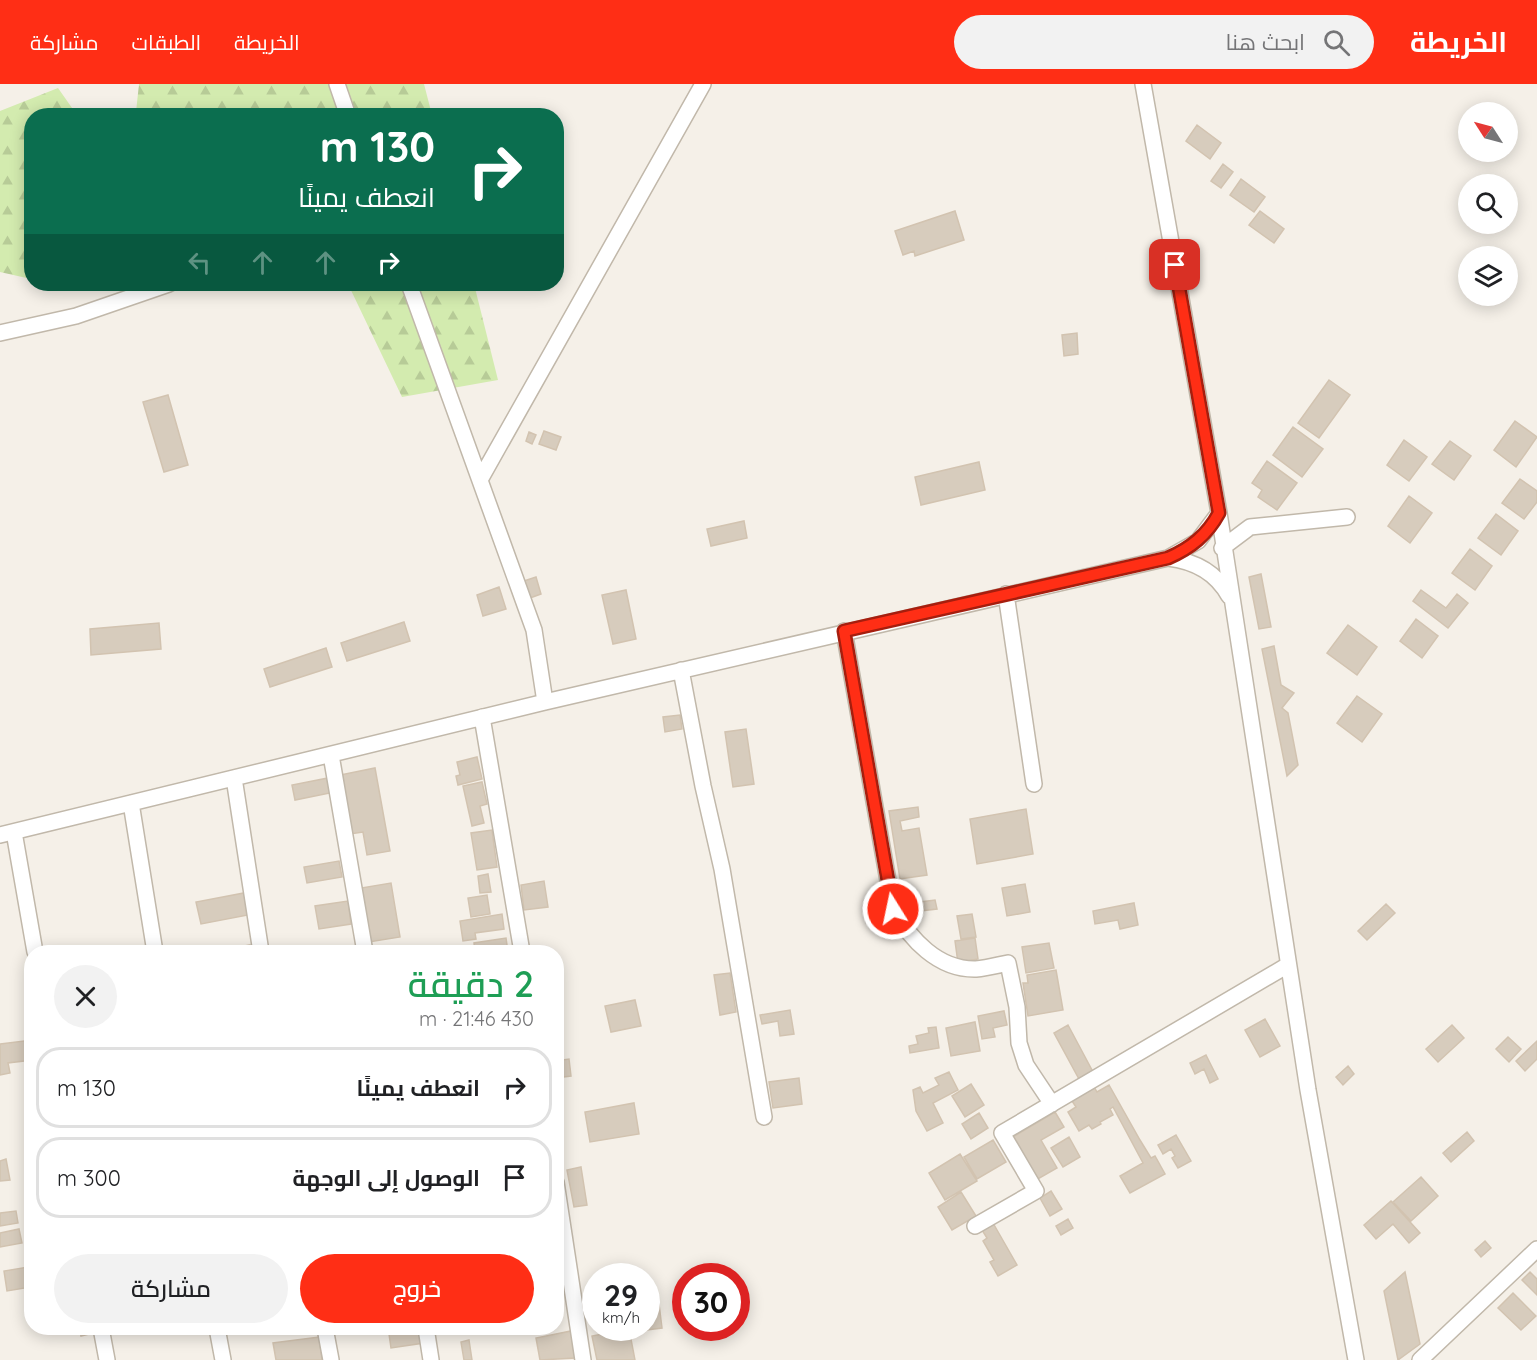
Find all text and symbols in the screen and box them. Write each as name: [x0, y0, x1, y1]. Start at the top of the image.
search box: [954, 15, 1374, 69]
text: الخريطة: [1410, 24, 1507, 59]
icon: search: [1320, 26, 1353, 59]
text: ابحث هنا: [1225, 28, 1305, 56]
text: مشاركة: [30, 29, 99, 55]
text: الطبقات: [132, 29, 201, 55]
text: الخريطة: [234, 29, 300, 55]
north arrow: [1458, 102, 1518, 162]
map controls: [1458, 102, 1518, 306]
text: 130 m: [320, 120, 435, 173]
icon: right: [456, 132, 534, 210]
button: search: [1458, 174, 1518, 234]
text: انعطف يمينًا: [298, 180, 435, 214]
pin: [1149, 239, 1200, 290]
icon: left: [183, 246, 216, 279]
icon: ahead: [246, 246, 279, 279]
icon: ahead: [309, 246, 342, 279]
icon: right: [372, 246, 405, 279]
button: layers: [1458, 246, 1518, 306]
icon: arrive: [1158, 248, 1191, 281]
position arrow: [861, 877, 925, 941]
text: 2 دقيقة: [408, 961, 534, 1006]
button: close: [54, 965, 117, 1028]
text: 430 m · 21:46: [419, 1006, 534, 1031]
icon: right: [498, 1071, 531, 1104]
text: 130 m: [57, 1074, 116, 1102]
text: انعطف يمينًا: [357, 1074, 480, 1102]
icon: arrive: [498, 1161, 531, 1194]
text: 300 m: [57, 1164, 121, 1192]
text: الوصول إلى الوجهة: [292, 1164, 480, 1192]
button: مشاركة: [54, 1254, 288, 1323]
button: خروج: [300, 1254, 534, 1323]
speed limit sign: 30: [672, 1263, 750, 1341]
text: 29: [604, 1276, 638, 1314]
text: km/h: [602, 1308, 640, 1327]

